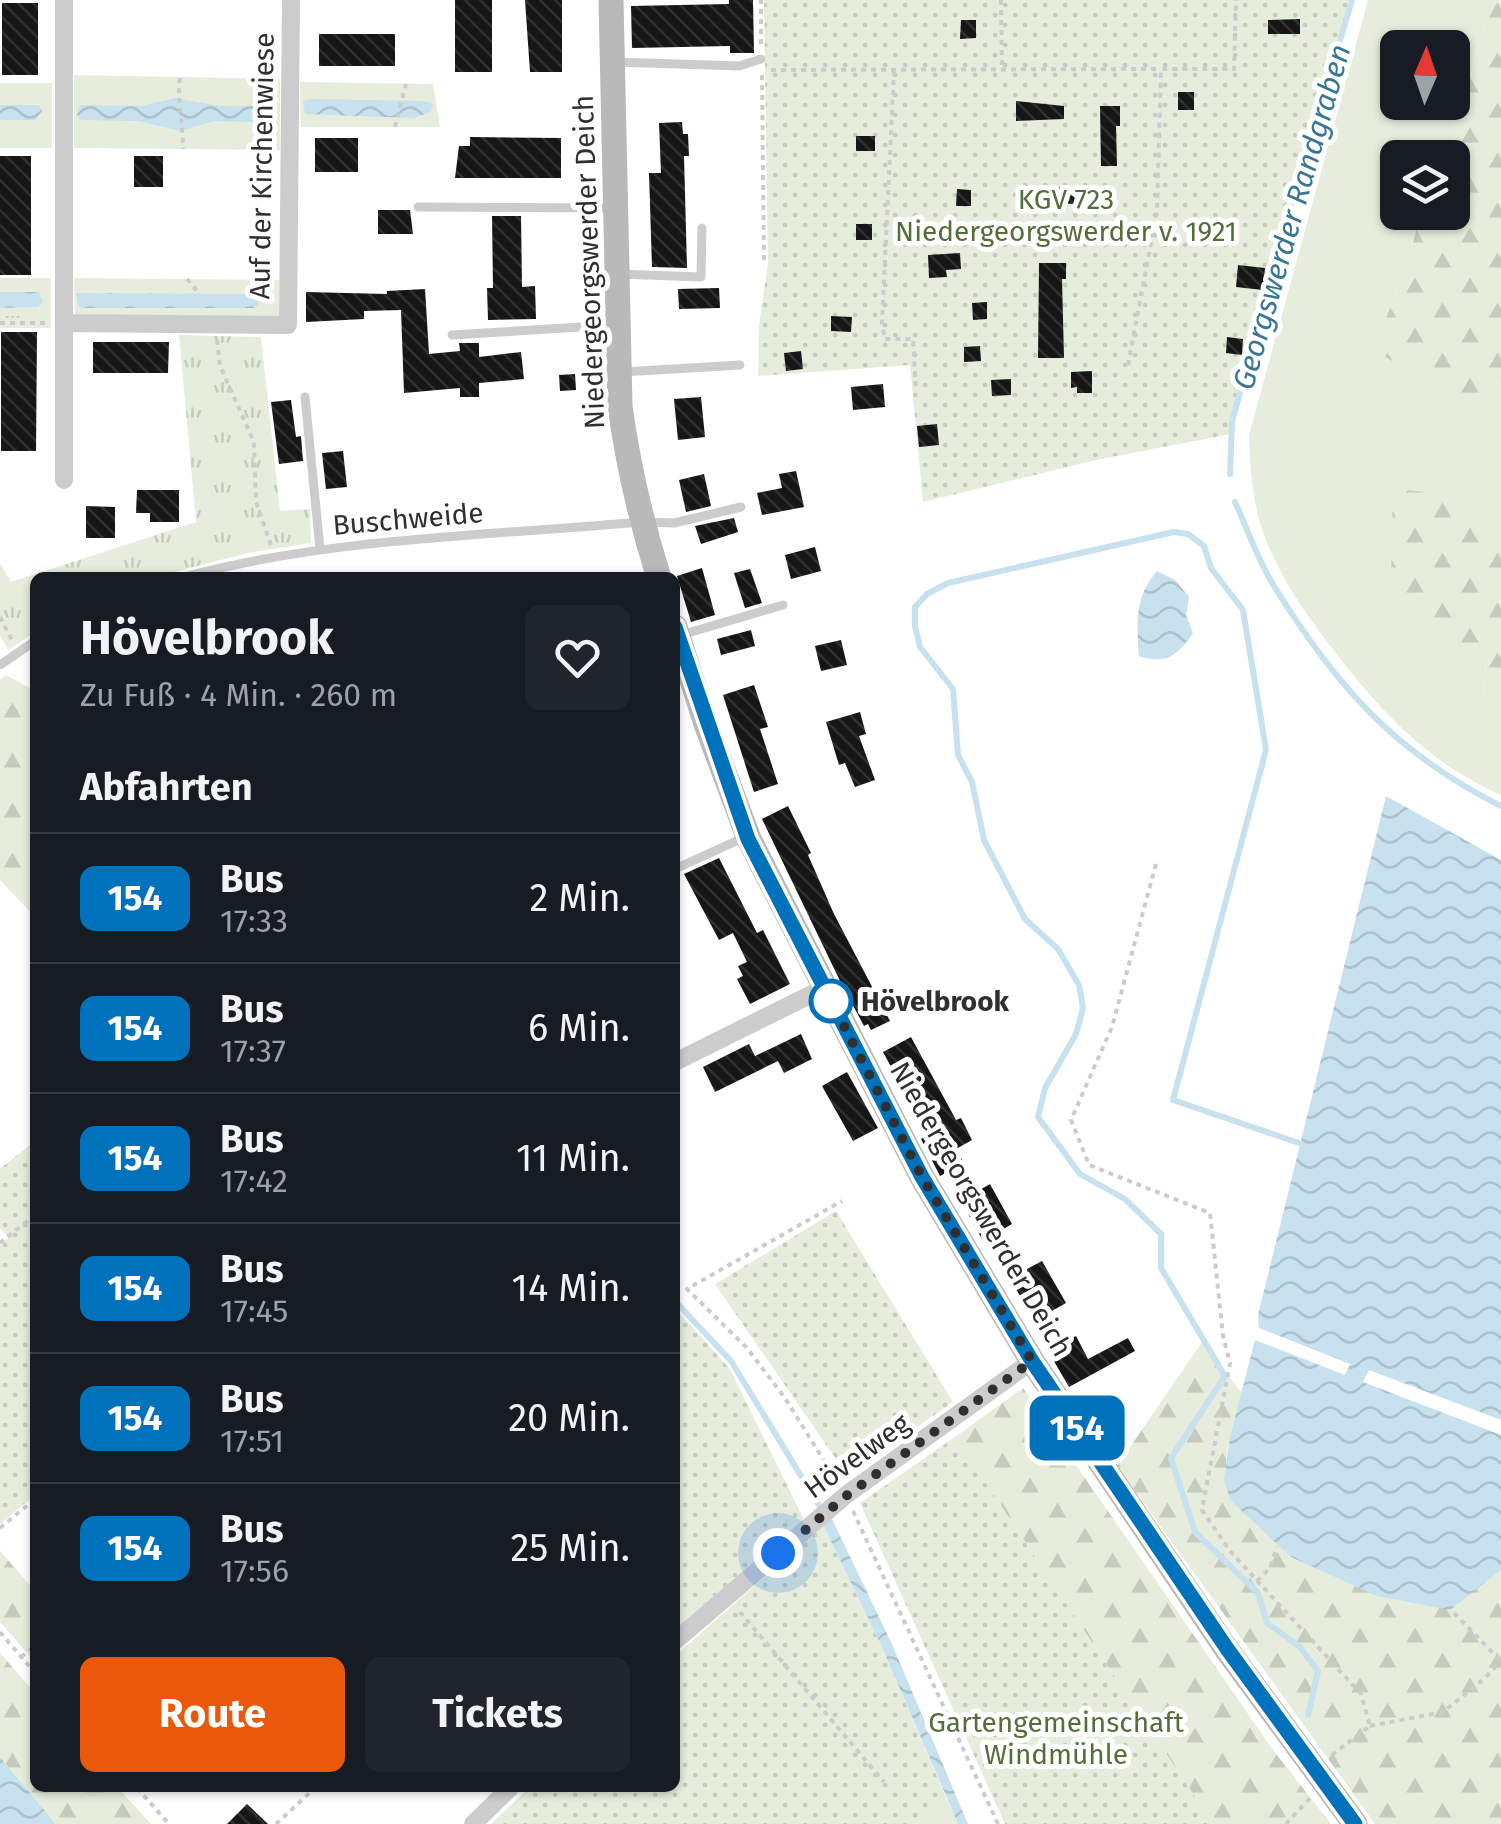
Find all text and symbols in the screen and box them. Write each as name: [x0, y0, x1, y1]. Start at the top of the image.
north arrow: [1380, 30, 1470, 120]
map controls: [1380, 30, 1470, 230]
street label: Auf der Kirchenwiese: [243, 32, 281, 300]
water label: Georgswerder Randgraben: [1225, 40, 1359, 394]
street label: Niedergeorgswerder Deich: [567, 94, 611, 430]
button: layers: [1380, 140, 1470, 230]
park label: KGV 723 Niedergeorgswerder v. 1921: [895, 183, 1237, 248]
street label: Buschweide: [331, 496, 485, 542]
button: heart: [525, 605, 630, 710]
text: Hövelbrook: [80, 609, 334, 667]
text: Zu Fuß · 4 Min. · 260 m: [80, 676, 397, 714]
text: Abfahrten: [80, 764, 253, 810]
text: Bus: [220, 856, 284, 902]
text: 2 Min.: [529, 875, 630, 921]
text: 154: [108, 877, 162, 919]
text: 17:33: [220, 902, 288, 940]
marker: Hövelbrook: [810, 980, 852, 1022]
place label: Hövelbrook: [861, 985, 1009, 1018]
text: Bus: [220, 986, 284, 1032]
text: 6 Min.: [528, 1005, 630, 1051]
text: 154: [108, 1007, 162, 1049]
text: 17:37: [220, 1032, 286, 1070]
street label: Niedergeorgswerder Deich: [883, 1056, 1079, 1362]
text: Bus: [220, 1116, 284, 1162]
text: 11 Min.: [516, 1135, 630, 1181]
text: 154: [108, 1137, 162, 1179]
text: 17:42: [220, 1162, 288, 1200]
text: Bus: [220, 1246, 284, 1292]
text: 14 Min.: [512, 1265, 630, 1311]
text: 154: [108, 1267, 162, 1309]
text: 17:45: [220, 1292, 288, 1330]
text: Bus: [220, 1376, 284, 1422]
text: 20 Min.: [508, 1395, 630, 1441]
line badge: 154: [1020, 1396, 1134, 1460]
text: 154: [108, 1397, 162, 1439]
street label: Hövelweg: [798, 1406, 917, 1505]
text: 154: [1050, 1407, 1104, 1449]
text: 17:51: [220, 1422, 284, 1460]
text: Bus: [220, 1506, 284, 1552]
text: 25 Min.: [510, 1525, 630, 1571]
text: 154: [108, 1527, 162, 1569]
your location: [753, 1528, 803, 1578]
text: 17:56: [220, 1552, 289, 1590]
button: Route: [80, 1657, 345, 1772]
button: Tickets: [365, 1657, 630, 1772]
park label: Gartengemeinschaft Windmühle: [928, 1706, 1185, 1771]

